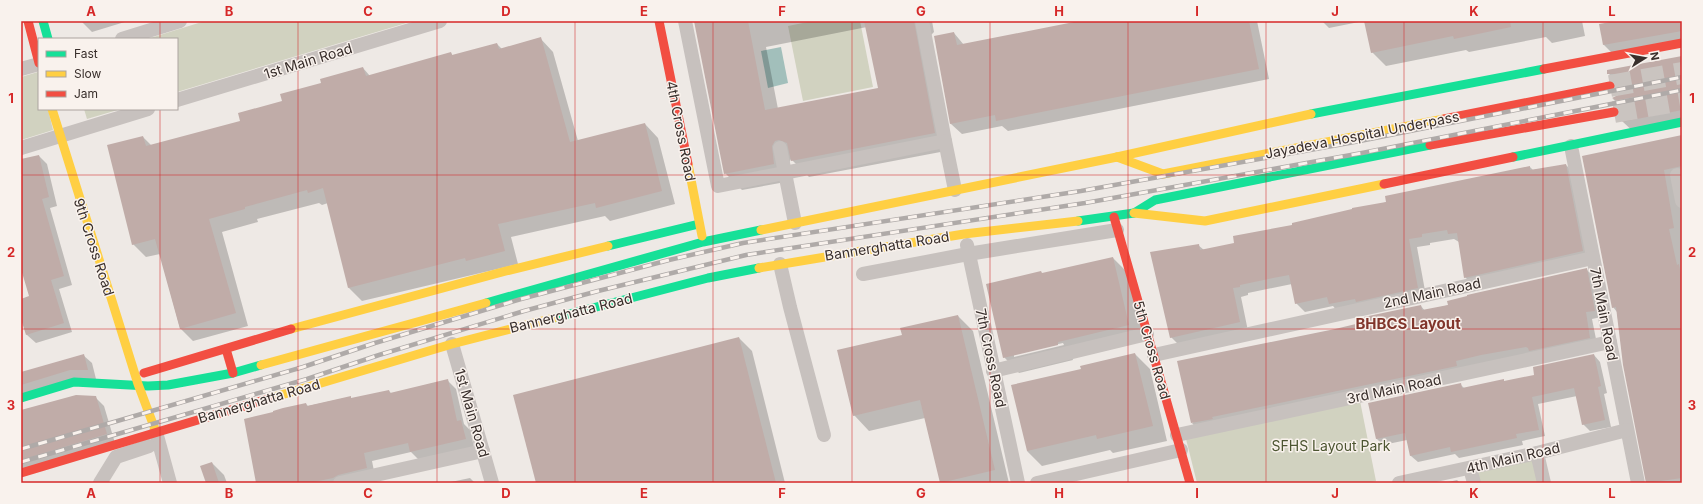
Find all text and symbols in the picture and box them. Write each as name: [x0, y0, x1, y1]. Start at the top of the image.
text: A: [86, 3, 96, 19]
text: B: [225, 3, 234, 19]
text: C: [363, 3, 373, 19]
text: D: [501, 3, 511, 19]
text: E: [640, 3, 648, 19]
text: F: [778, 3, 786, 19]
text: G: [916, 3, 926, 19]
text: H: [1054, 3, 1064, 19]
text: I: [1195, 3, 1199, 19]
text: J: [1331, 3, 1339, 19]
text: K: [1469, 3, 1479, 19]
text: L: [1608, 3, 1616, 19]
legend: [38, 38, 178, 110]
north arrow: [1625, 38, 1665, 78]
street label: 1st Main Road: [262, 39, 354, 82]
text: Fast: [74, 46, 98, 61]
text: N: [1647, 51, 1662, 62]
text: Slow: [74, 66, 102, 81]
street label: 4th Cross Road: [663, 79, 700, 183]
text: Jam: [74, 86, 98, 101]
text: 1: [8, 90, 14, 106]
text: 1: [1689, 90, 1695, 106]
street label: Jayadeva Hospital Underpass: [1263, 107, 1461, 162]
street label: 9th Cross Road: [71, 196, 118, 298]
street label: Bannerghatta Road: [823, 227, 950, 264]
text: 2: [7, 244, 15, 260]
text: 2: [1688, 244, 1696, 260]
street label: 7th Main Road: [1587, 266, 1622, 362]
street label: 2nd Main Road: [1382, 274, 1482, 311]
street label: Bannerghatta Road: [508, 289, 634, 336]
street label: 5th Cross Road: [1130, 299, 1175, 401]
street label: 7th Cross Road: [973, 307, 1010, 409]
district label: BHBCS Layout: [1355, 314, 1461, 333]
street label: 1st Main Road: [452, 367, 493, 459]
street label: 3rd Main Road: [1345, 370, 1443, 407]
street label: Bannerghatta Road: [196, 375, 322, 426]
text: 3: [7, 397, 15, 413]
text: 3: [1688, 397, 1696, 413]
park label: SFHS Layout Park: [1272, 437, 1391, 454]
street label: 4th Main Road: [1464, 438, 1561, 477]
text: A: [86, 485, 96, 501]
text: B: [225, 485, 234, 501]
text: C: [363, 485, 373, 501]
text: D: [501, 485, 511, 501]
text: E: [640, 485, 648, 501]
text: F: [778, 485, 786, 501]
text: G: [916, 485, 926, 501]
text: H: [1054, 485, 1064, 501]
text: I: [1195, 485, 1199, 501]
text: J: [1331, 485, 1339, 501]
text: K: [1469, 485, 1479, 501]
text: L: [1608, 485, 1616, 501]

